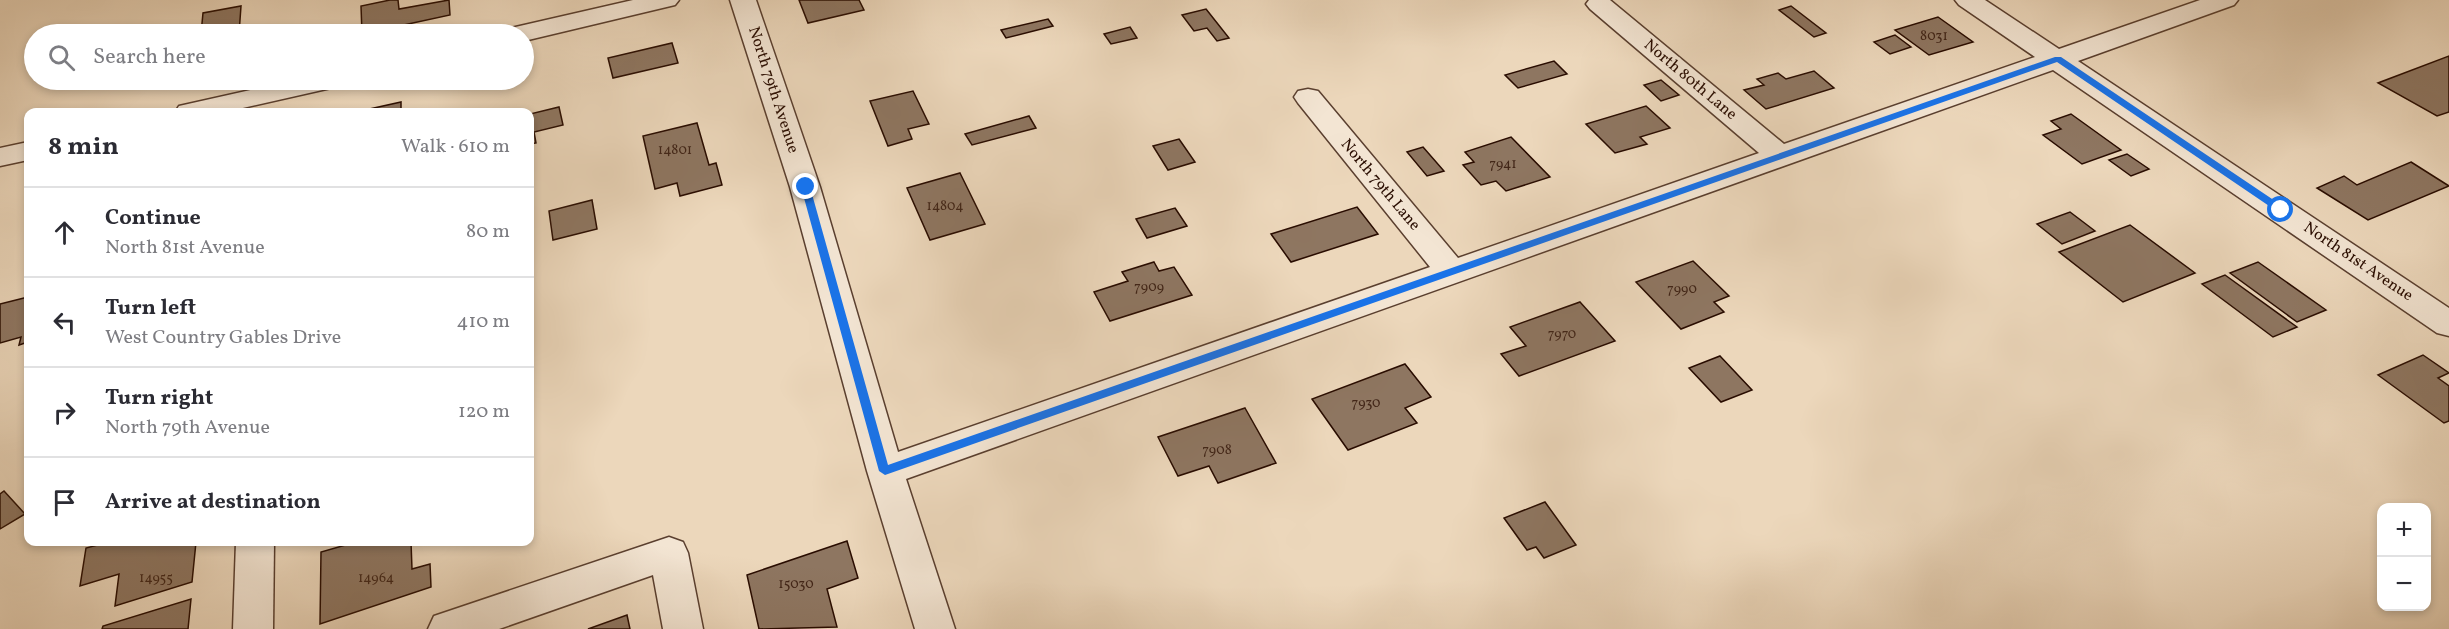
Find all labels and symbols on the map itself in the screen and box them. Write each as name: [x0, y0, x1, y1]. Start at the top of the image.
street label: North 79th Avenue: [742, 24, 804, 156]
house number: 8031: [1920, 27, 1948, 46]
street label: North 80th Lane: [1639, 34, 1741, 126]
street label: North 79th Lane: [1335, 134, 1425, 236]
house number: 14801: [658, 141, 692, 160]
house number: 7941: [1489, 155, 1517, 174]
route end: [792, 173, 818, 199]
route start: [2267, 196, 2293, 222]
house number: 14804: [926, 197, 964, 216]
street label: North 81st Avenue: [2299, 217, 2417, 307]
house number: 7909: [1134, 278, 1164, 297]
house number: 7990: [1667, 280, 1697, 299]
house number: 7970: [1548, 325, 1576, 344]
house number: 7930: [1352, 394, 1380, 413]
house number: 7908: [1202, 441, 1232, 460]
house number: 14955: [139, 569, 173, 588]
house number: 14964: [358, 569, 394, 588]
house number: 15030: [778, 575, 814, 594]

